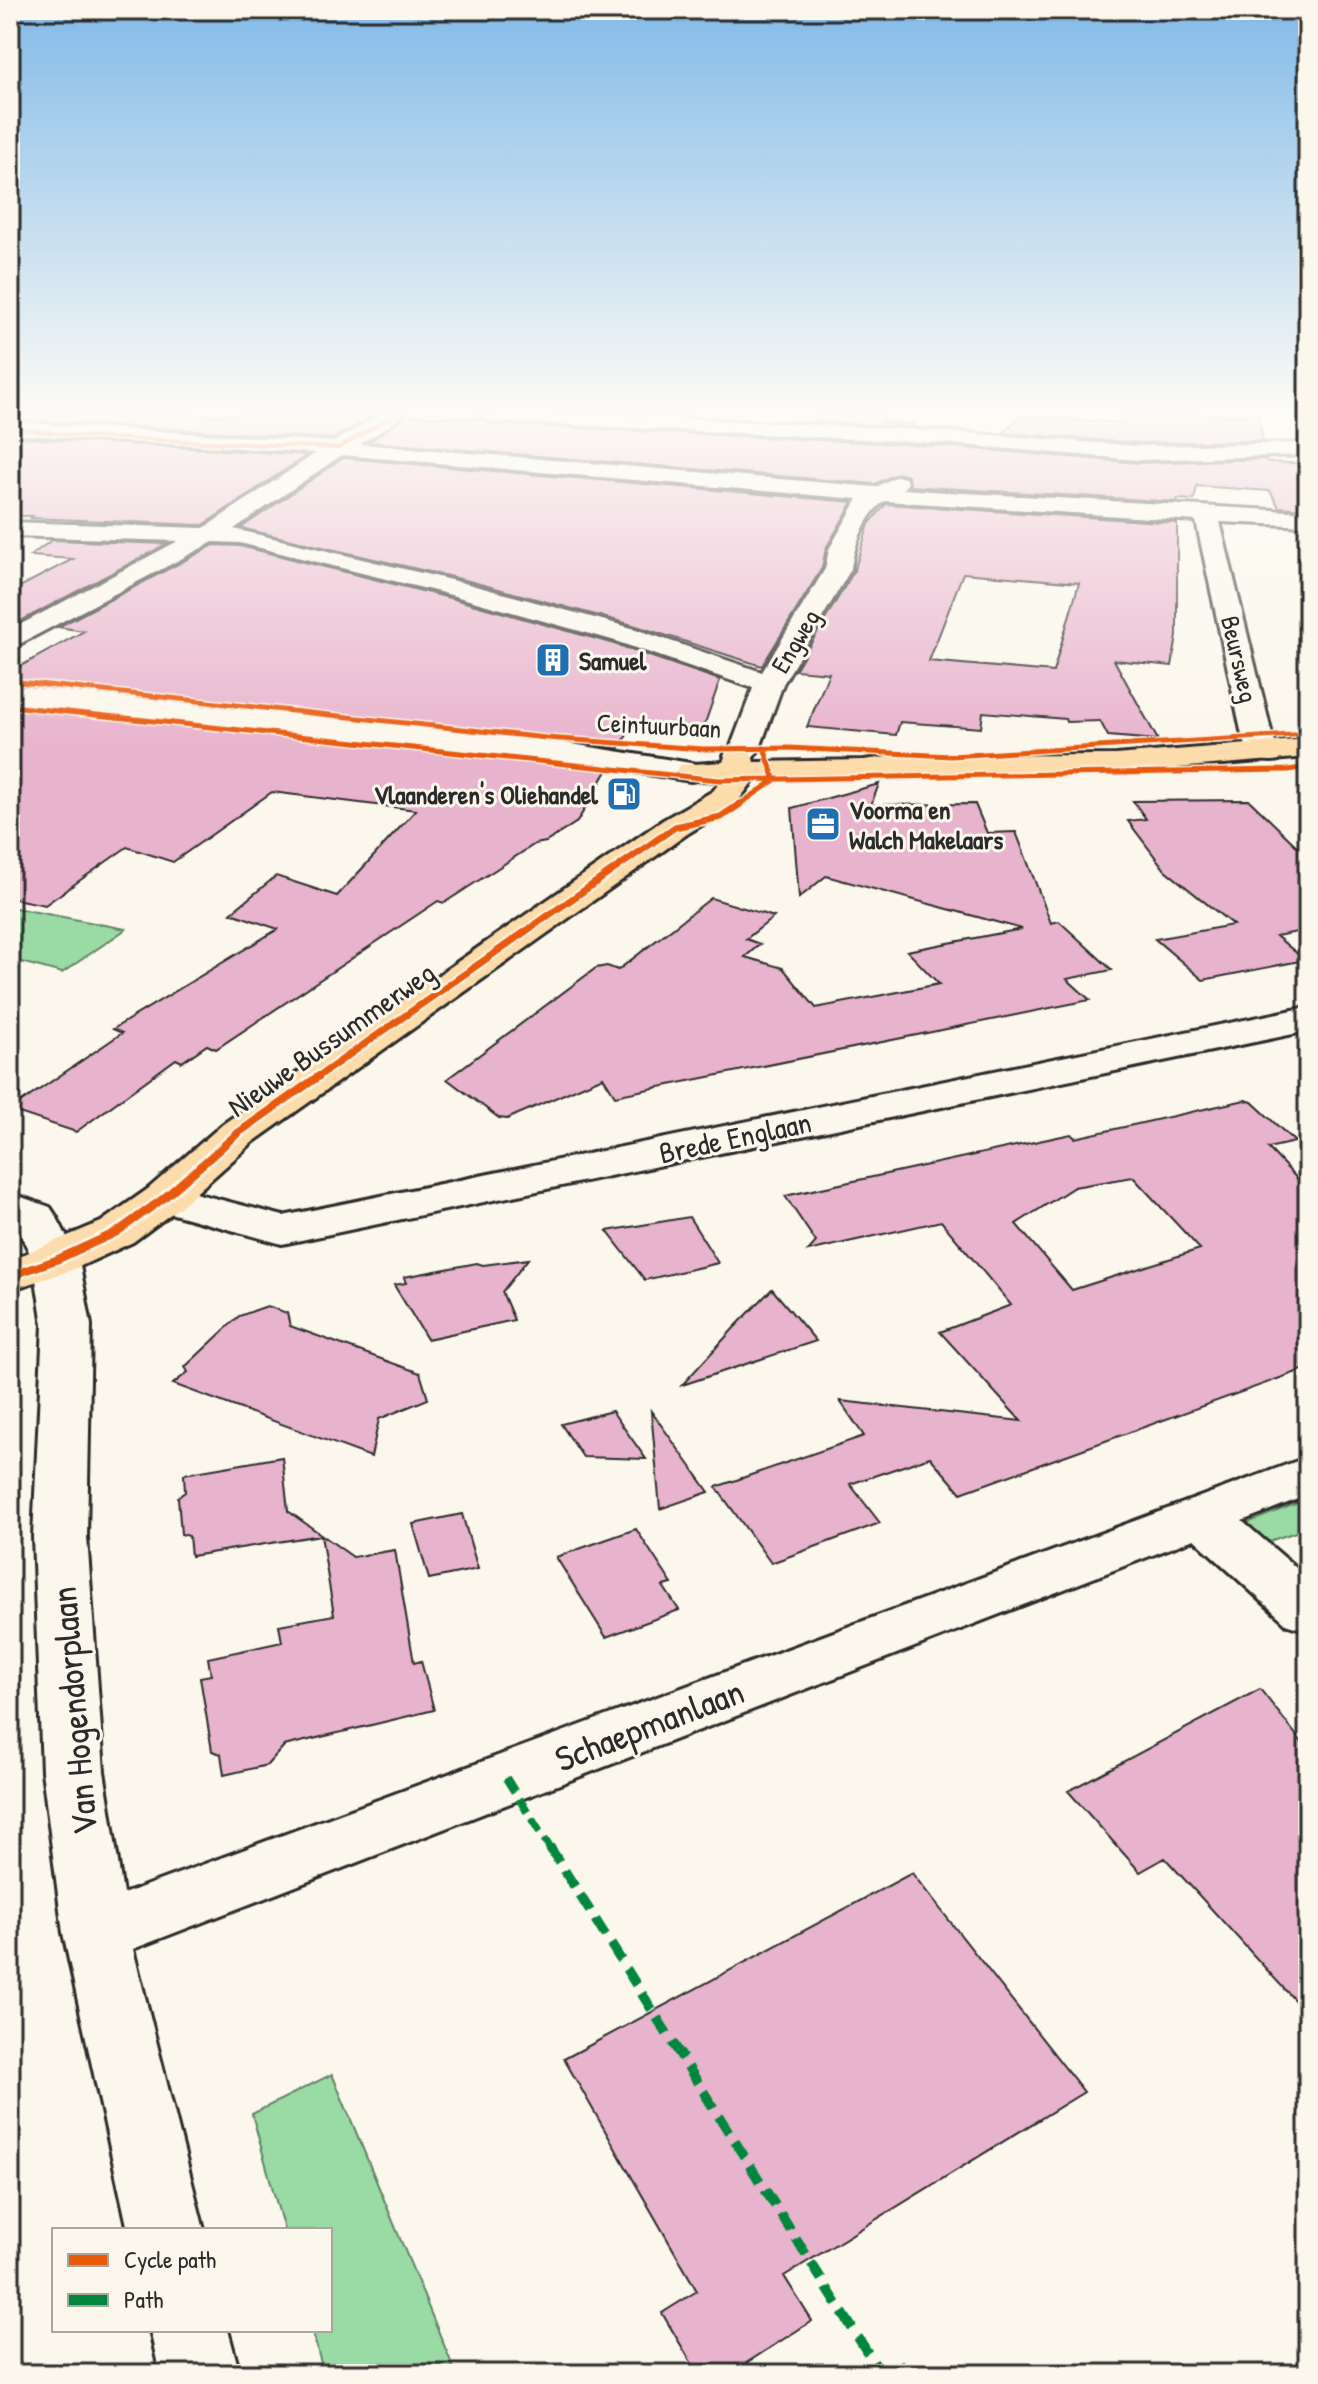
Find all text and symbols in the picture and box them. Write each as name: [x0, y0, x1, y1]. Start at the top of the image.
street label: Engweg: [762, 603, 828, 679]
street label: Beursweg: [1213, 612, 1267, 706]
building icon: Samuel: [534, 641, 572, 679]
place label: Samuel: [579, 643, 648, 678]
street label: Ceintuurbaan: [596, 704, 722, 746]
fuel station icon: Vlaanderen's Oliehandel: [605, 775, 643, 813]
place label: Vlaanderen's Oliehandel: [374, 777, 599, 812]
place label: Voorma en Walch Makelaars: [849, 792, 1003, 857]
office icon: Voorma en Walch Makelaars: [804, 805, 842, 843]
street label: Nieuwe Bussummerweg: [219, 952, 443, 1126]
street label: Brede Englaan: [655, 1101, 815, 1173]
street label: Van Hogendorplaan: [38, 1585, 108, 1837]
street label: Schaepmanlaan: [548, 1666, 750, 1782]
legend: [52, 2228, 332, 2332]
text: Cycle path: [124, 2243, 216, 2275]
text: Path: [124, 2283, 163, 2315]

